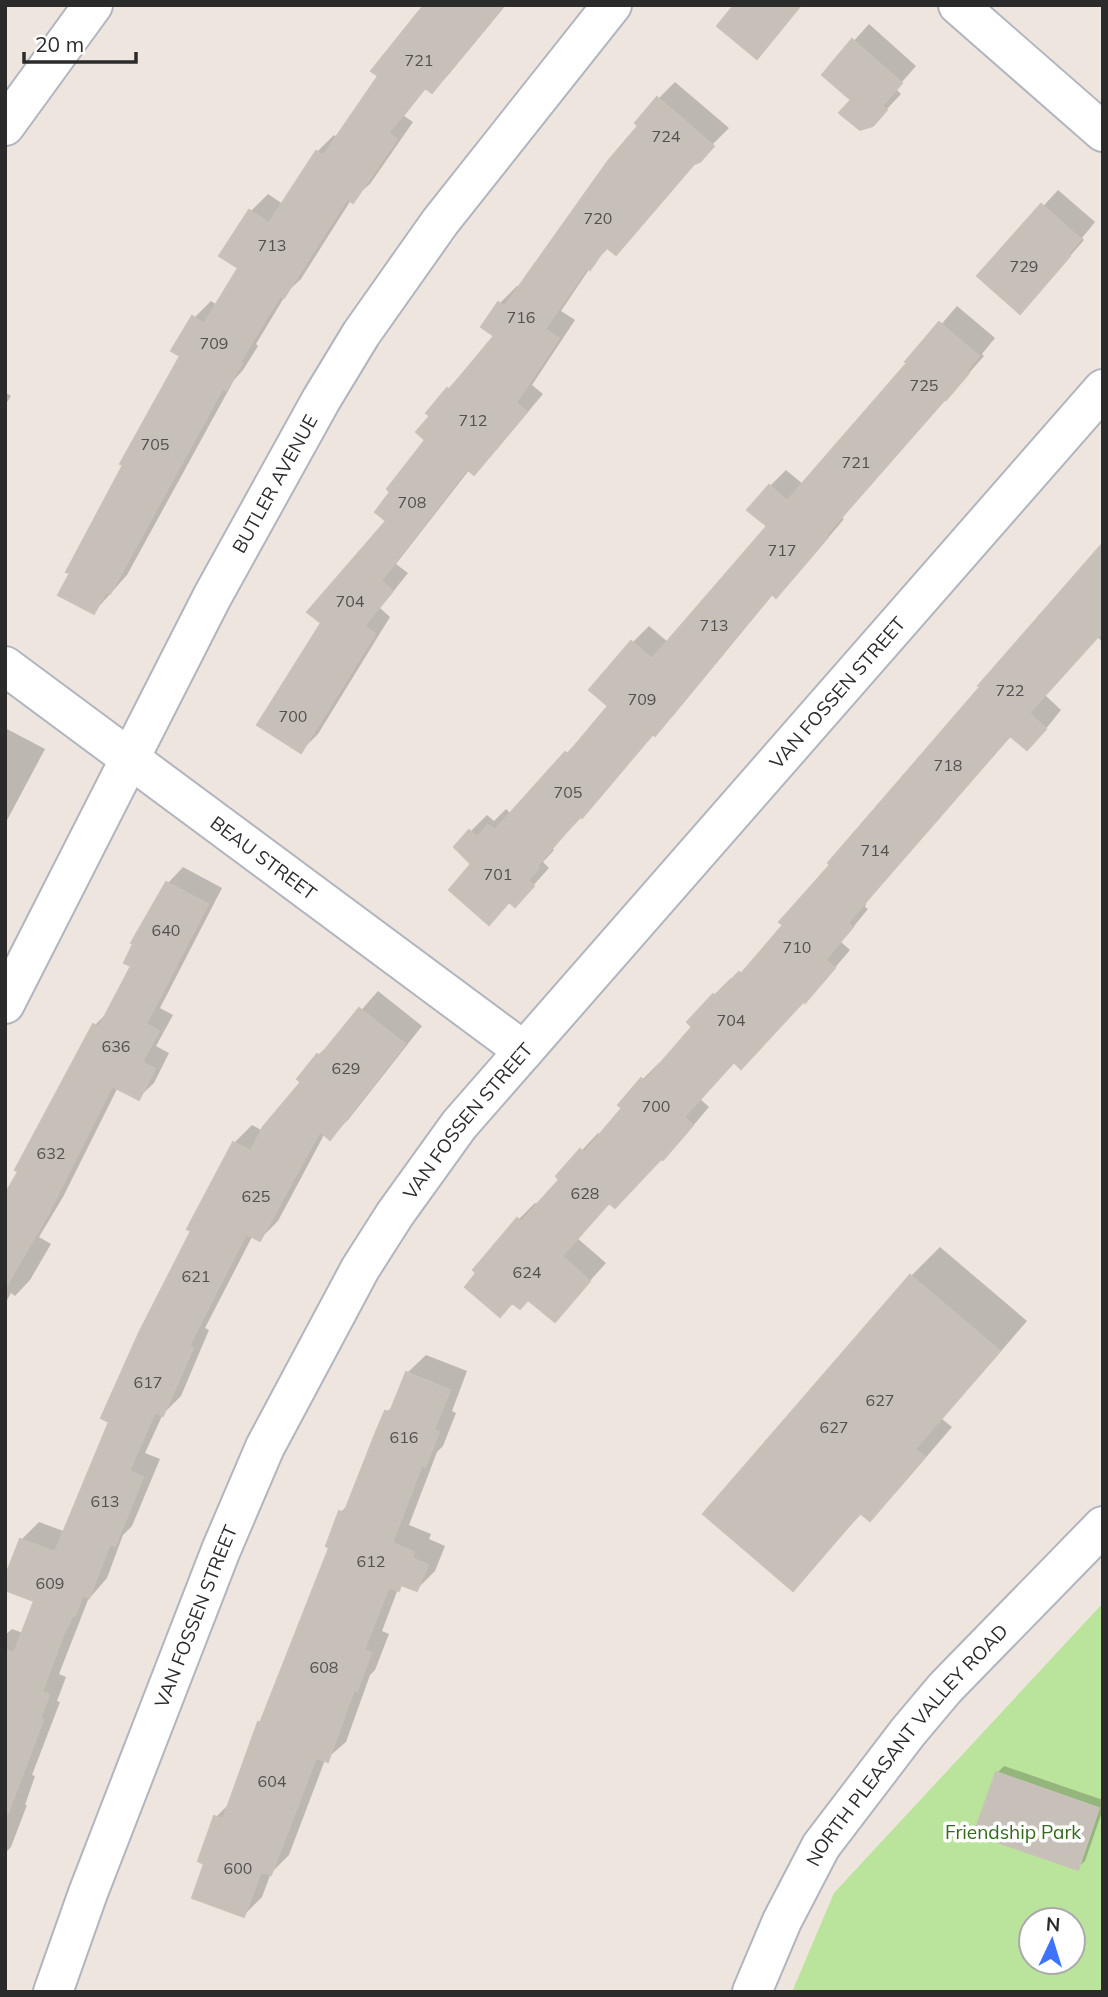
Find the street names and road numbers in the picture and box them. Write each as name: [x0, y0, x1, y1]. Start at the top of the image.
street label: BUTLER AVENUE: [227, 410, 323, 557]
street label: VAN FOSSEN STREET: [764, 611, 911, 774]
street label: BEAU STREET: [206, 811, 322, 905]
street label: VAN FOSSEN STREET: [398, 1037, 538, 1204]
street label: VAN FOSSEN STREET: [149, 1521, 243, 1711]
street label: NORTH PLEASANT VALLEY ROAD: [801, 1619, 1013, 1870]

